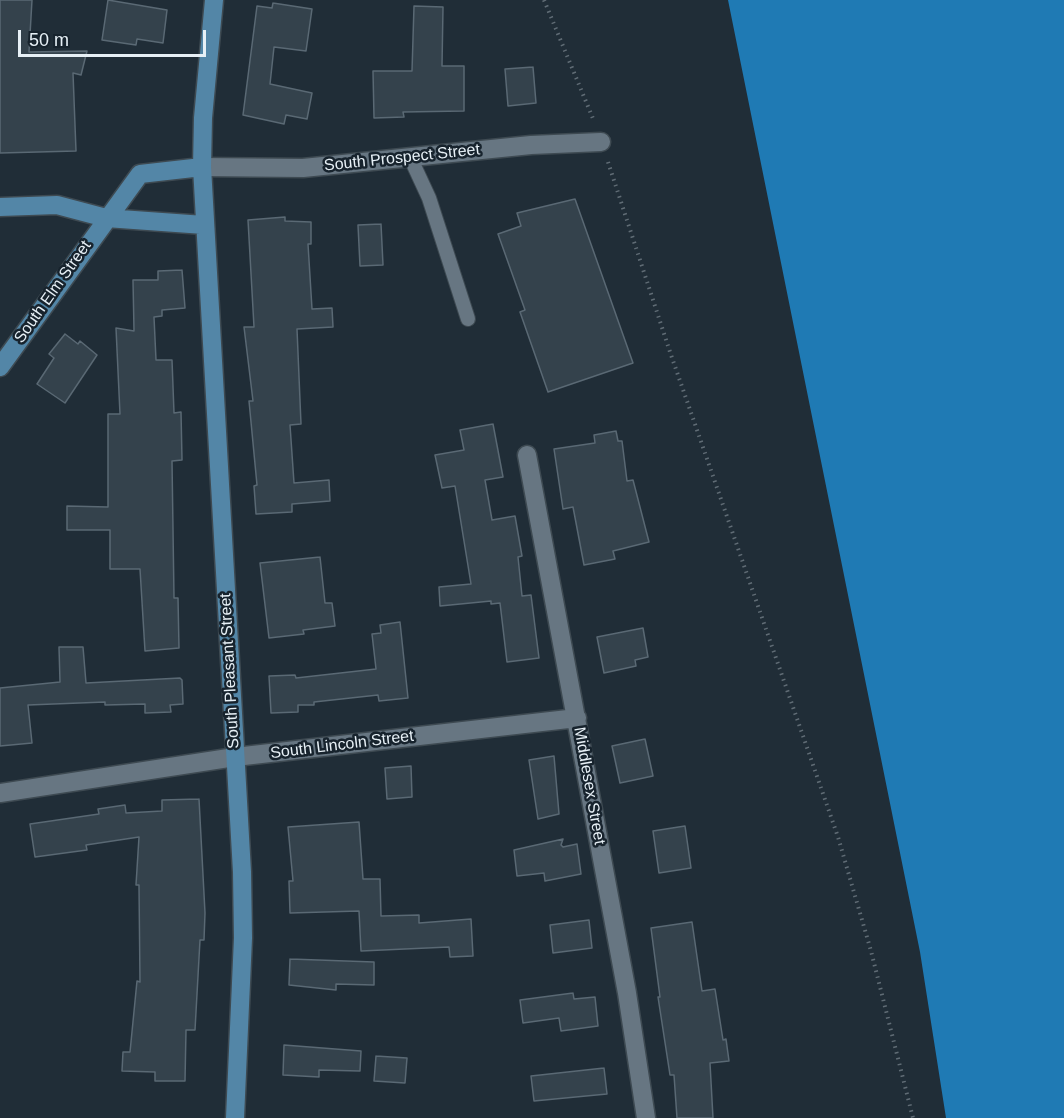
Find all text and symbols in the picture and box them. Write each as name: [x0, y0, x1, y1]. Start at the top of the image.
scale bar: [21, 18, 208, 56]
text: 50 m: [29, 30, 69, 50]
street label: South Prospect Street: [323, 140, 481, 176]
street label: South Elm Street: [10, 237, 96, 347]
street label: South Pleasant Street: [216, 593, 244, 749]
street label: Middlesex Street: [569, 726, 609, 846]
street label: South Lincoln Street: [269, 727, 415, 763]

